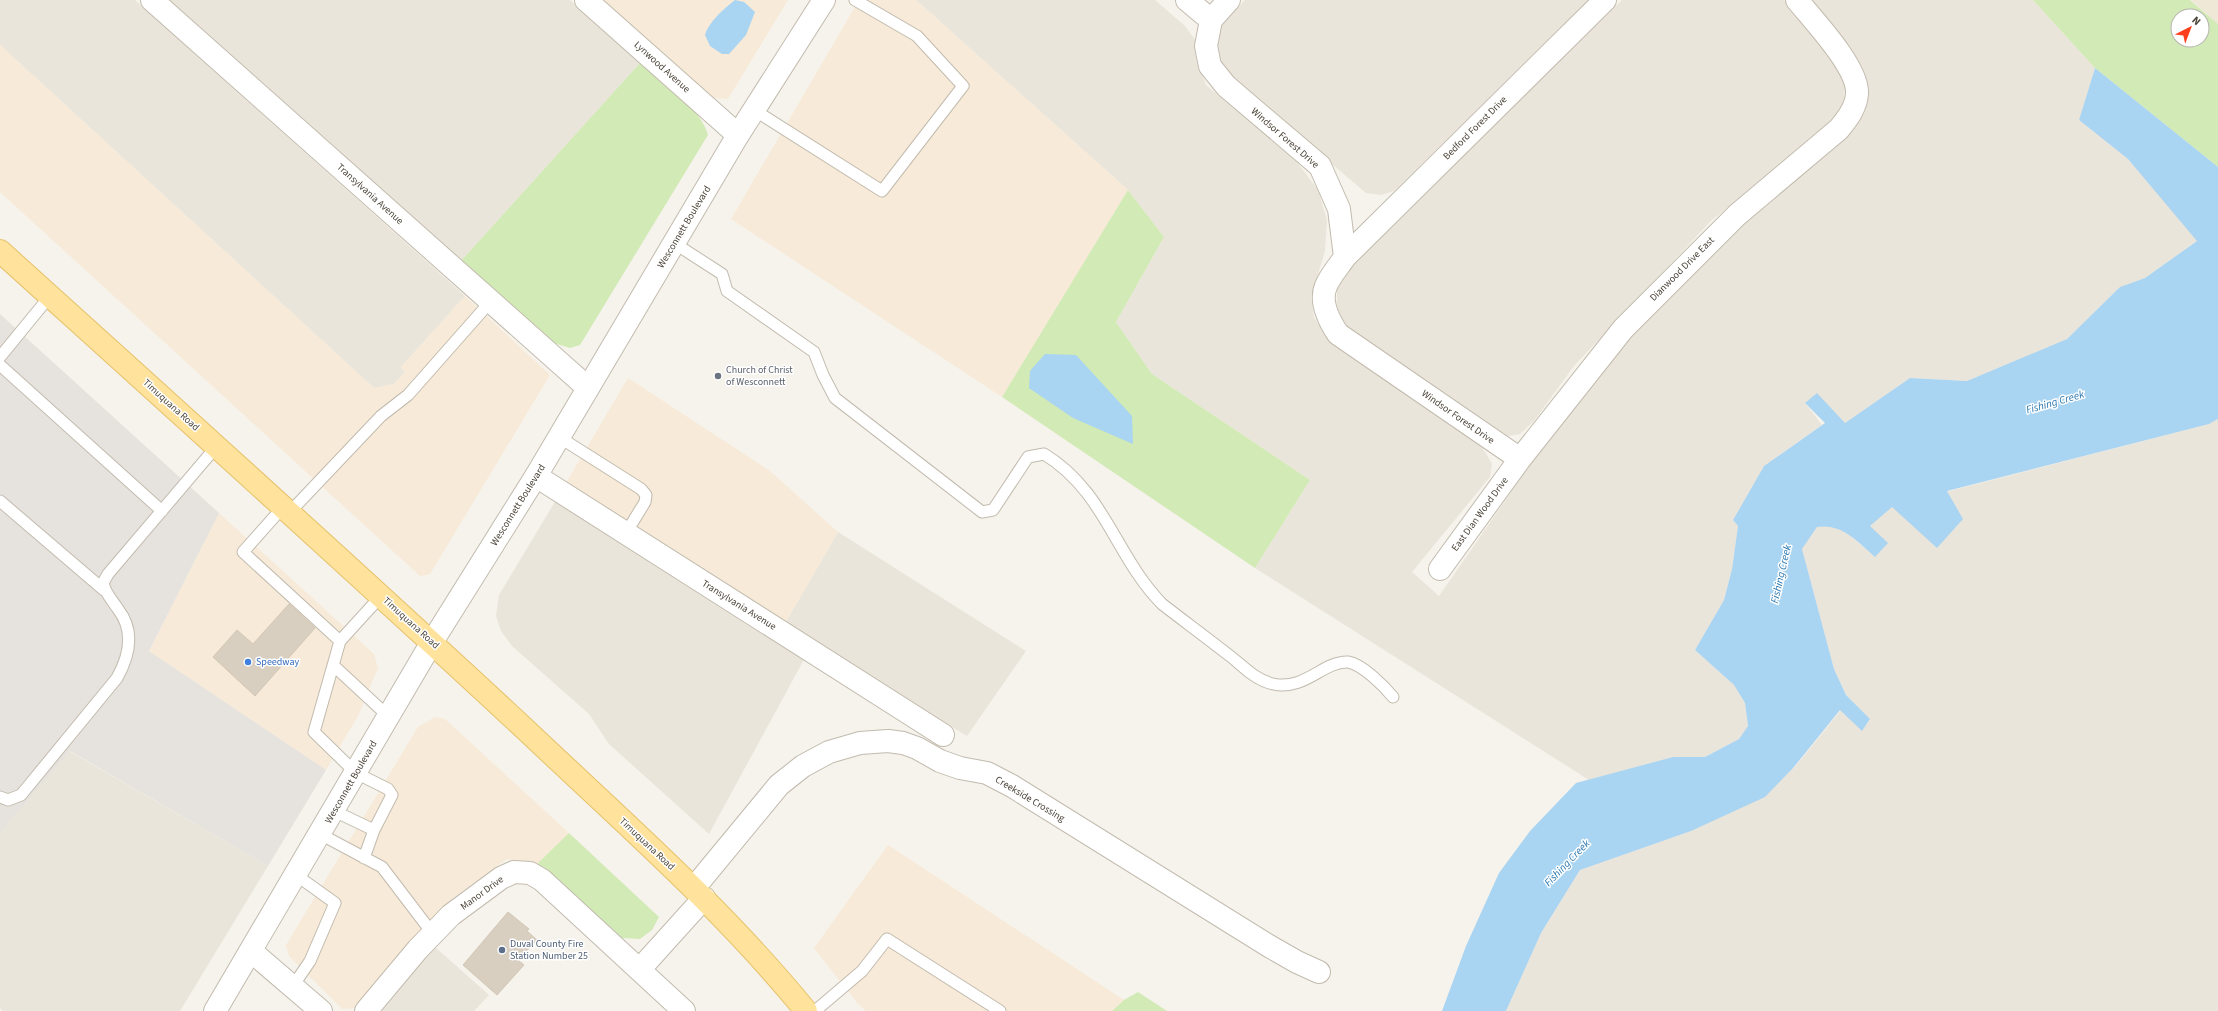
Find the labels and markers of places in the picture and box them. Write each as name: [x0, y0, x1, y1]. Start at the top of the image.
place label: Church of Christ of Wesconnett: [726, 363, 793, 389]
marker: Church of Christ of Wesconnett: [713, 371, 723, 381]
place label: Speedway: [256, 655, 299, 669]
marker: Speedway: [243, 657, 253, 667]
place label: Duval County Fire Station Number 25: [510, 937, 588, 963]
marker: Duval County Fire Station Number 25: [497, 945, 507, 955]

